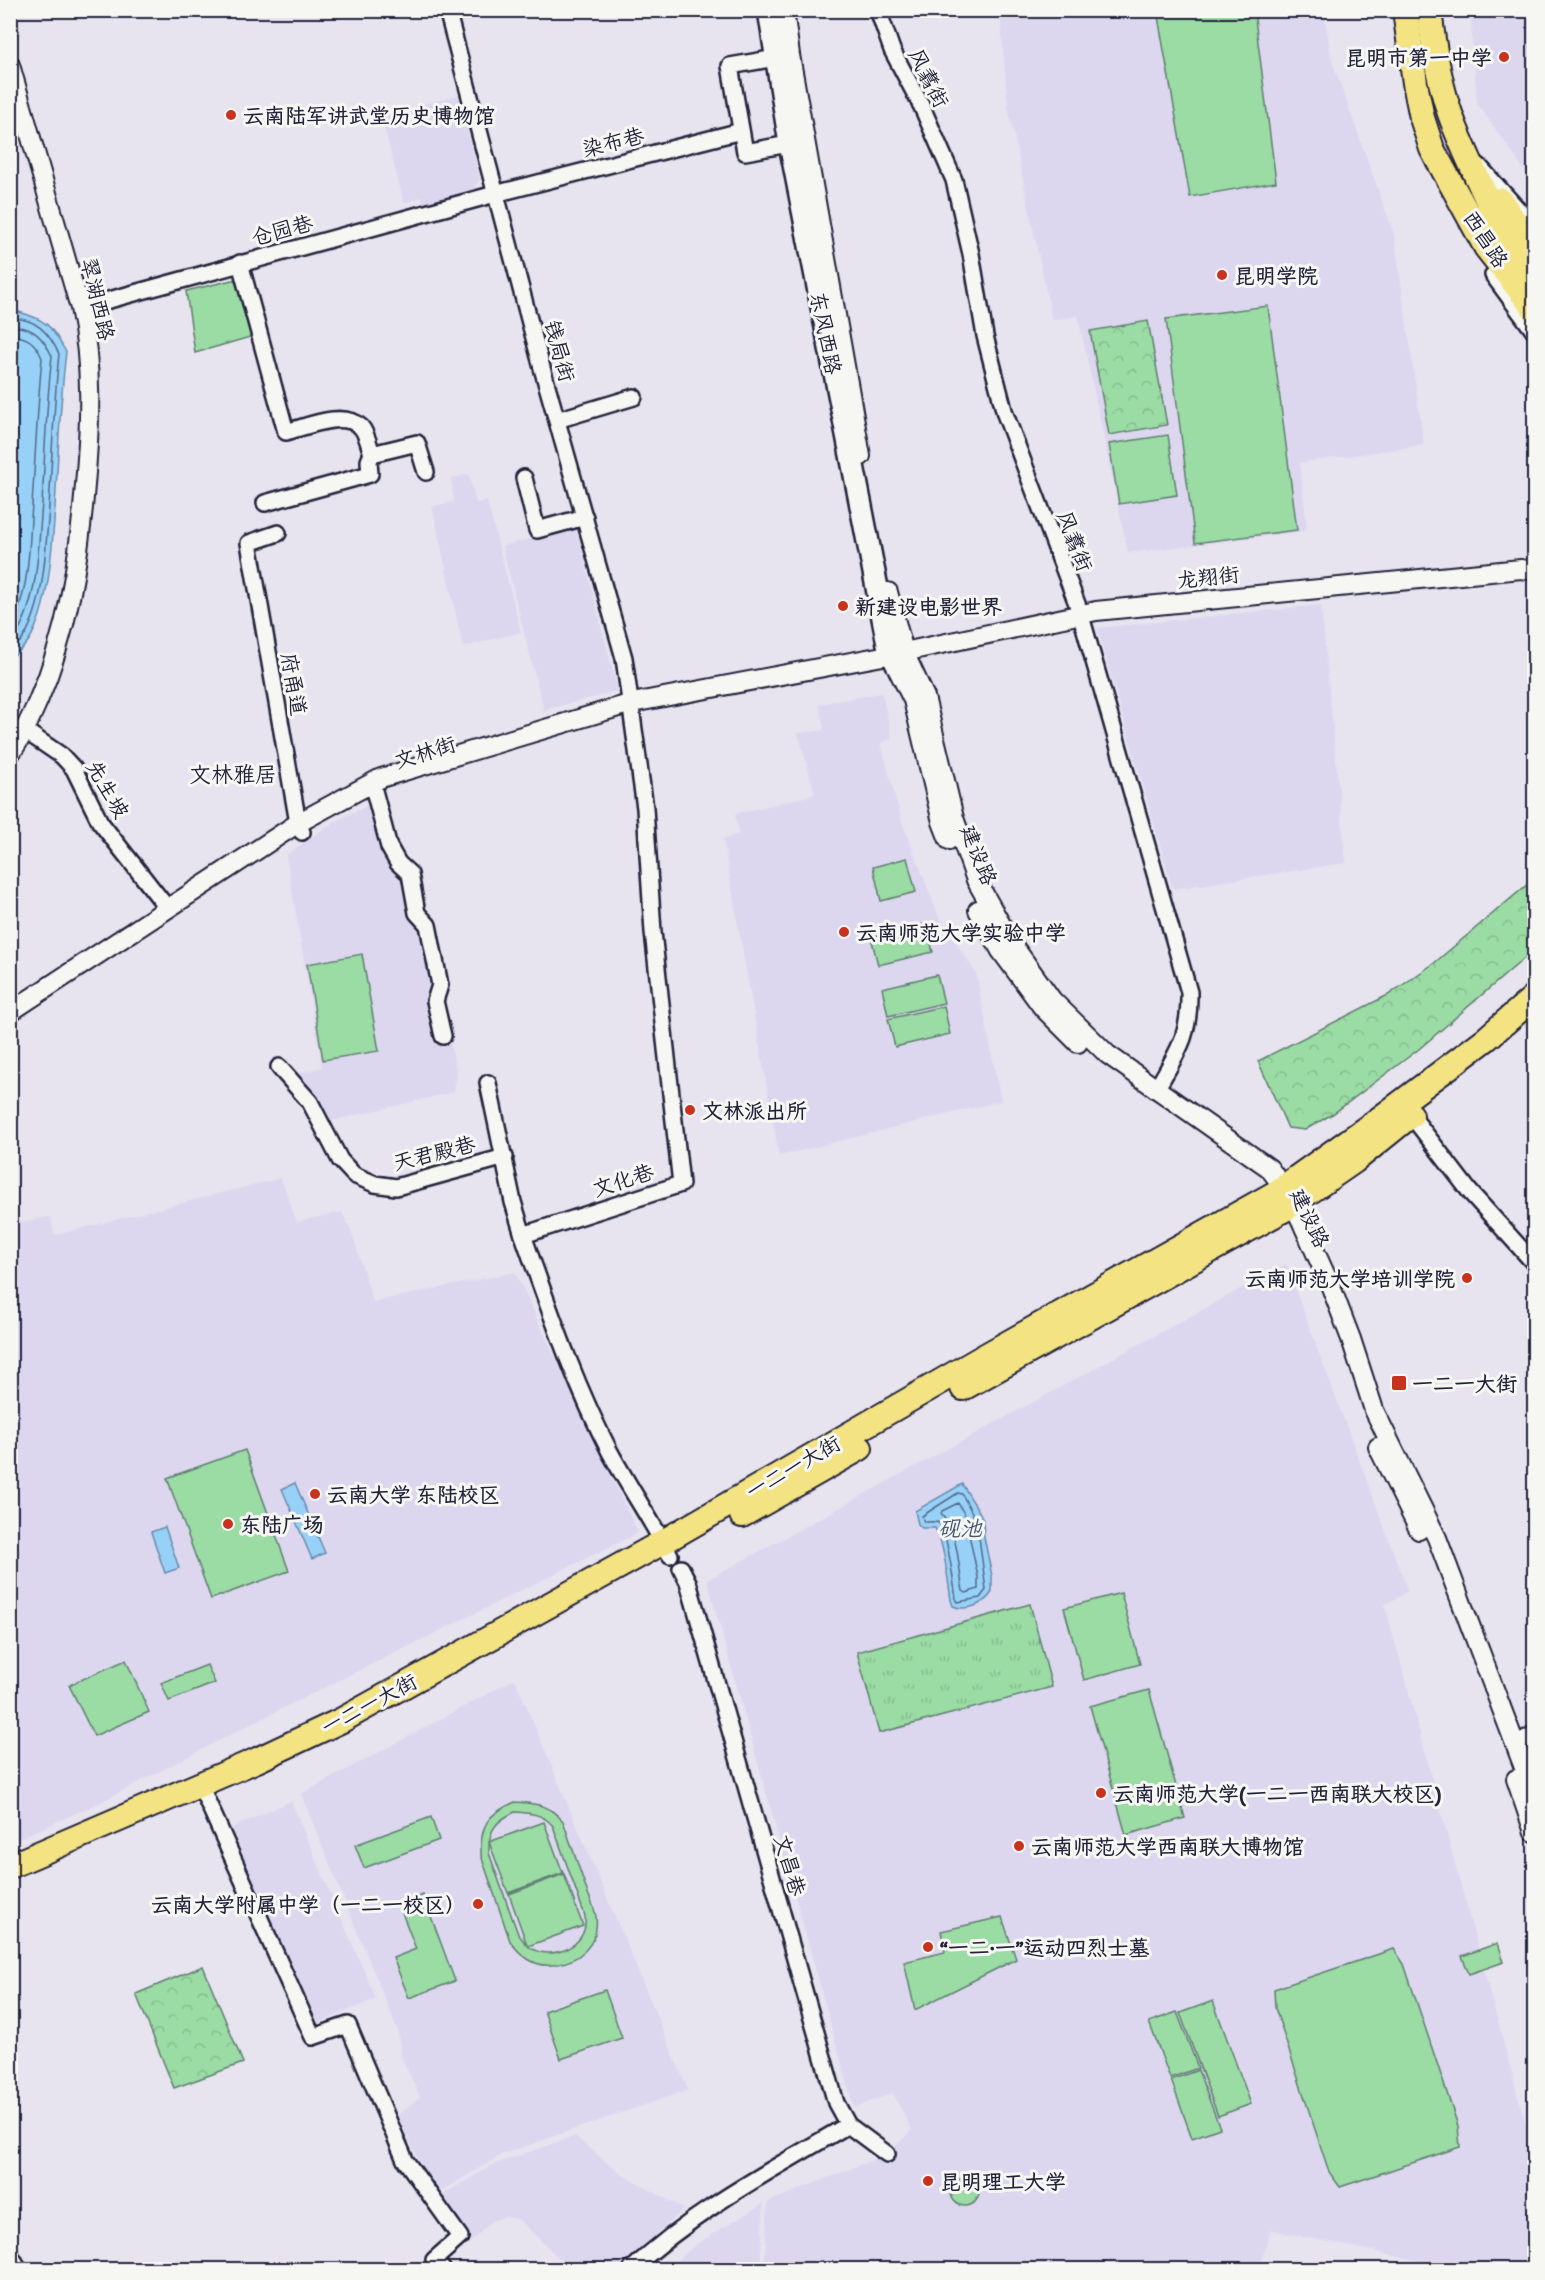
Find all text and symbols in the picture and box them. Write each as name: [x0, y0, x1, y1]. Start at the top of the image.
street label: 风翥街: [904, 44, 954, 112]
place label: 昆明市第一中学: [1345, 45, 1492, 70]
marker: 昆明市第一中学: [1497, 50, 1511, 64]
place label: 云南陆军讲武堂历史博物馆: [243, 103, 495, 128]
marker: 云南陆军讲武堂历史博物馆: [224, 108, 238, 122]
street label: 染布巷: [579, 122, 647, 162]
street label: 西昌路: [1458, 206, 1514, 272]
street label: 仓园巷: [248, 210, 316, 250]
street label: 翠湖西路: [76, 255, 120, 343]
place label: 昆明学院: [1234, 263, 1318, 288]
marker: 昆明学院: [1215, 268, 1229, 282]
street label: 东风西路: [806, 289, 846, 377]
street label: 钱局街: [540, 317, 580, 385]
street label: 风翥街: [1052, 507, 1098, 575]
street label: 龙翔街: [1175, 561, 1241, 593]
place label: 新建设电影世界: [855, 594, 1002, 619]
marker: 新建设电影世界: [836, 599, 850, 613]
street label: 府甬道: [276, 651, 312, 717]
street label: 文林街: [391, 731, 459, 773]
street label: 先生坡: [81, 755, 135, 823]
district label: 文林雅居: [189, 761, 277, 788]
street label: 建设路: [956, 821, 1002, 889]
place label: 云南师范大学实验中学: [856, 920, 1066, 945]
marker: 云南师范大学实验中学: [837, 925, 851, 939]
place label: 文林派出所: [702, 1098, 807, 1123]
marker: 文林派出所: [683, 1103, 697, 1117]
street label: 天君殿巷: [390, 1131, 478, 1175]
street label: 文化巷: [589, 1158, 657, 1202]
street label: 建设路: [1285, 1184, 1335, 1252]
place label: 云南师范大学培训学院: [1245, 1266, 1455, 1291]
marker: 云南师范大学培训学院: [1460, 1271, 1474, 1285]
place label: 一二一大街: [1412, 1371, 1517, 1396]
marker: 一二一大街: [1390, 1374, 1408, 1392]
street label: 一二一大街: [741, 1430, 845, 1504]
place label: 云南大学 东陆校区: [327, 1482, 500, 1507]
marker: 云南大学 东陆校区: [308, 1487, 322, 1501]
place label: 东陆广场: [240, 1512, 324, 1537]
water label: 砚池: [938, 1515, 983, 1542]
marker: 东陆广场: [221, 1517, 235, 1531]
street label: 一二一大街: [317, 1668, 421, 1740]
place label: 云南师范大学(一二一西南联大校区): [1113, 1781, 1442, 1807]
marker: 云南师范大学(一二一西南联大校区): [1094, 1786, 1108, 1800]
street label: 文昌巷: [769, 1831, 811, 1899]
place label: 云南师范大学西南联大博物馆: [1031, 1834, 1304, 1859]
marker: 云南师范大学西南联大博物馆: [1012, 1839, 1026, 1853]
place label: 云南大学附属中学（一二一校区）: [151, 1892, 466, 1917]
marker: 云南大学附属中学（一二一校区）: [471, 1897, 485, 1911]
place label: “一二·一”运动四烈士墓: [940, 1935, 1149, 1960]
marker: “一二·一”运动四烈士墓: [921, 1940, 935, 1954]
place label: 昆明理工大学: [940, 2169, 1066, 2194]
marker: 昆明理工大学: [921, 2174, 935, 2188]

